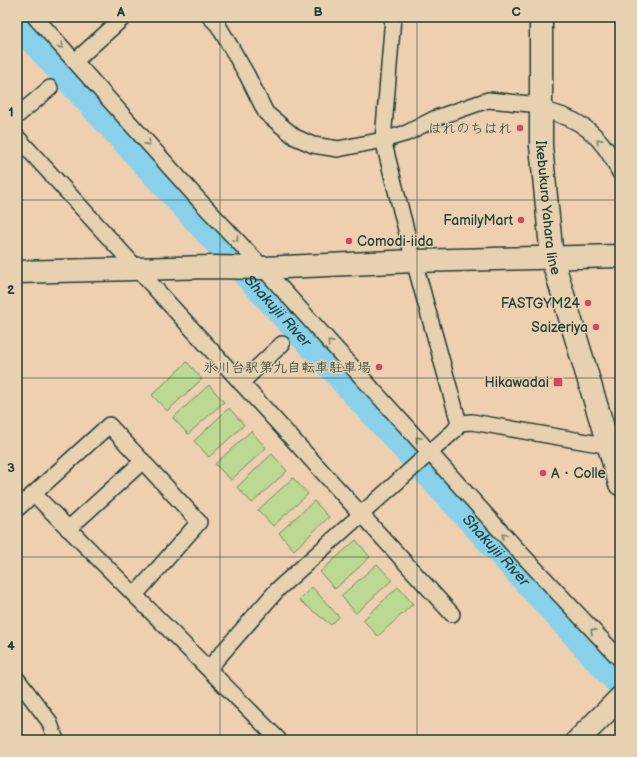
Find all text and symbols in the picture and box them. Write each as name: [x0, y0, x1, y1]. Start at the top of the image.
text: A: [116, 4, 125, 20]
text: B: [313, 4, 323, 20]
text: C: [511, 4, 521, 20]
one-way arrow: [57, 41, 64, 49]
text: 1: [8, 104, 14, 120]
place label: はれのちはれ: [428, 120, 512, 137]
marker: はれのちはれ: [515, 123, 525, 133]
one-way arrow: [143, 138, 150, 146]
one-way arrow: [596, 138, 603, 146]
street label: Ikebukuro Yahara line: [532, 141, 565, 277]
place label: FamilyMart: [443, 212, 514, 229]
marker: FamilyMart: [516, 215, 526, 225]
place label: Comodi-iida: [357, 233, 433, 250]
one-way arrow: [231, 234, 238, 242]
marker: Comodi-iida: [344, 236, 354, 246]
water label: Shakujii River: [240, 271, 317, 352]
text: 2: [7, 282, 15, 298]
place label: FASTGYM24: [501, 295, 580, 312]
marker: FASTGYM24: [583, 298, 593, 308]
place label: Saizeriya: [531, 319, 588, 336]
marker: Saizeriya: [591, 322, 601, 332]
one-way arrow: [328, 340, 335, 347]
place label: 氷川台駅第九自転車駐車場: [203, 359, 371, 376]
marker: 氷川台駅第九自転車駐車場: [374, 362, 384, 372]
place label: Hikawadai: [485, 374, 549, 391]
marker: Hikawadai: [552, 376, 564, 388]
one-way arrow: [415, 436, 422, 444]
text: 3: [7, 460, 15, 476]
place label: A・Colle: [551, 465, 606, 482]
marker: A・Colle: [538, 468, 548, 478]
water label: Shakujii River: [458, 510, 535, 591]
one-way arrow: [502, 533, 509, 541]
one-way arrow: [590, 628, 598, 636]
text: 4: [7, 638, 15, 654]

